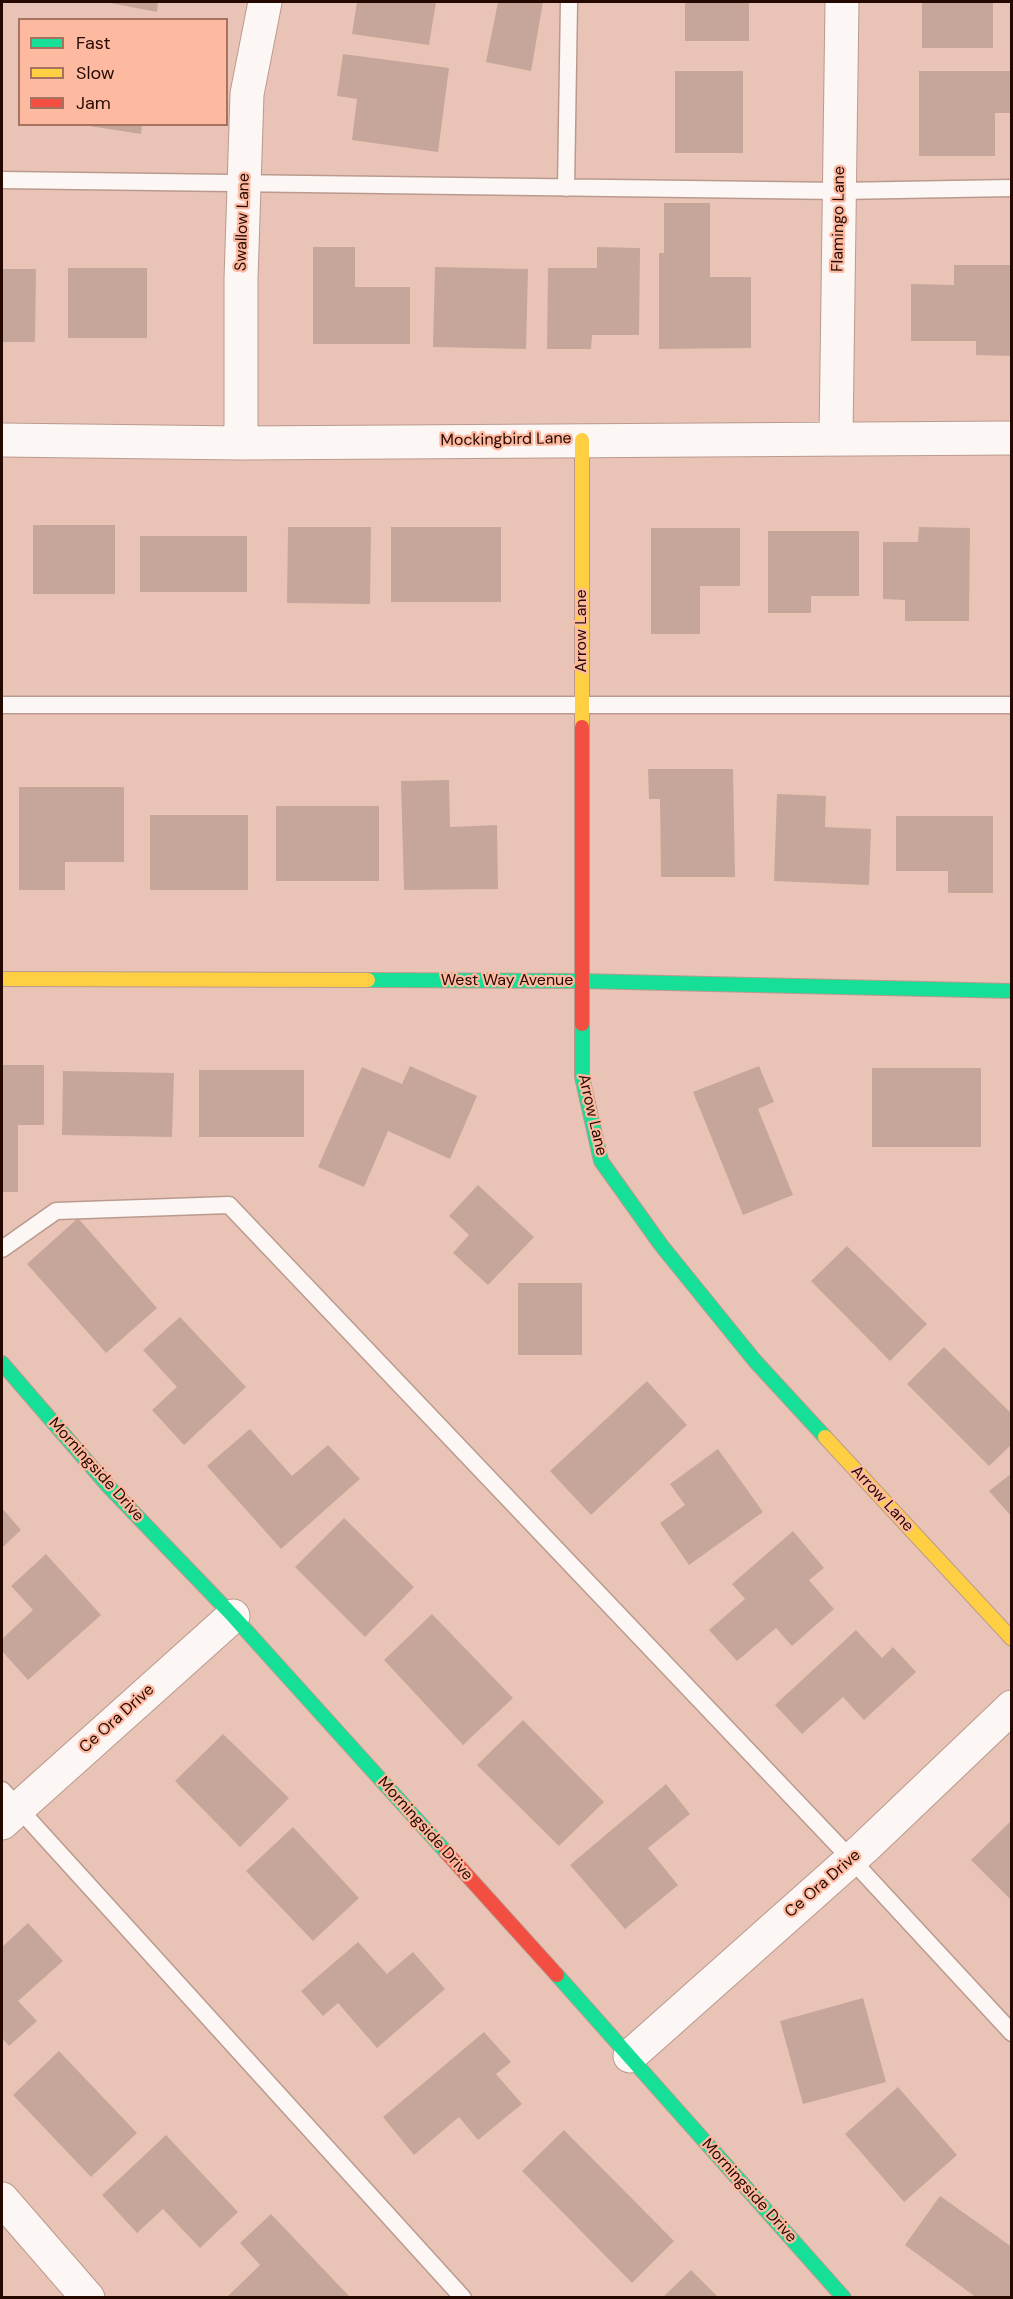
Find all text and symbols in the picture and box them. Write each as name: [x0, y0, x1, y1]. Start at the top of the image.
legend: [18, 18, 228, 126]
text: Fast: [76, 31, 111, 55]
text: Slow: [76, 61, 115, 85]
text: Jam: [76, 91, 111, 115]
street label: Flamingo Lane: [828, 166, 850, 272]
street label: Swallow Lane: [232, 173, 254, 271]
street label: Mockingbird Lane: [440, 429, 572, 451]
street label: Arrow Lane: [572, 589, 592, 673]
street label: West Way Avenue: [441, 971, 573, 991]
street label: Arrow Lane: [573, 1072, 611, 1158]
street label: Morningside Drive: [44, 1414, 148, 1526]
street label: Arrow Lane: [847, 1462, 917, 1536]
street label: Ce Ora Drive: [76, 1680, 158, 1758]
street label: Morningside Drive: [373, 1773, 477, 1885]
street label: Ce Ora Drive: [781, 1846, 865, 1922]
street label: Morningside Drive: [697, 2135, 801, 2247]

